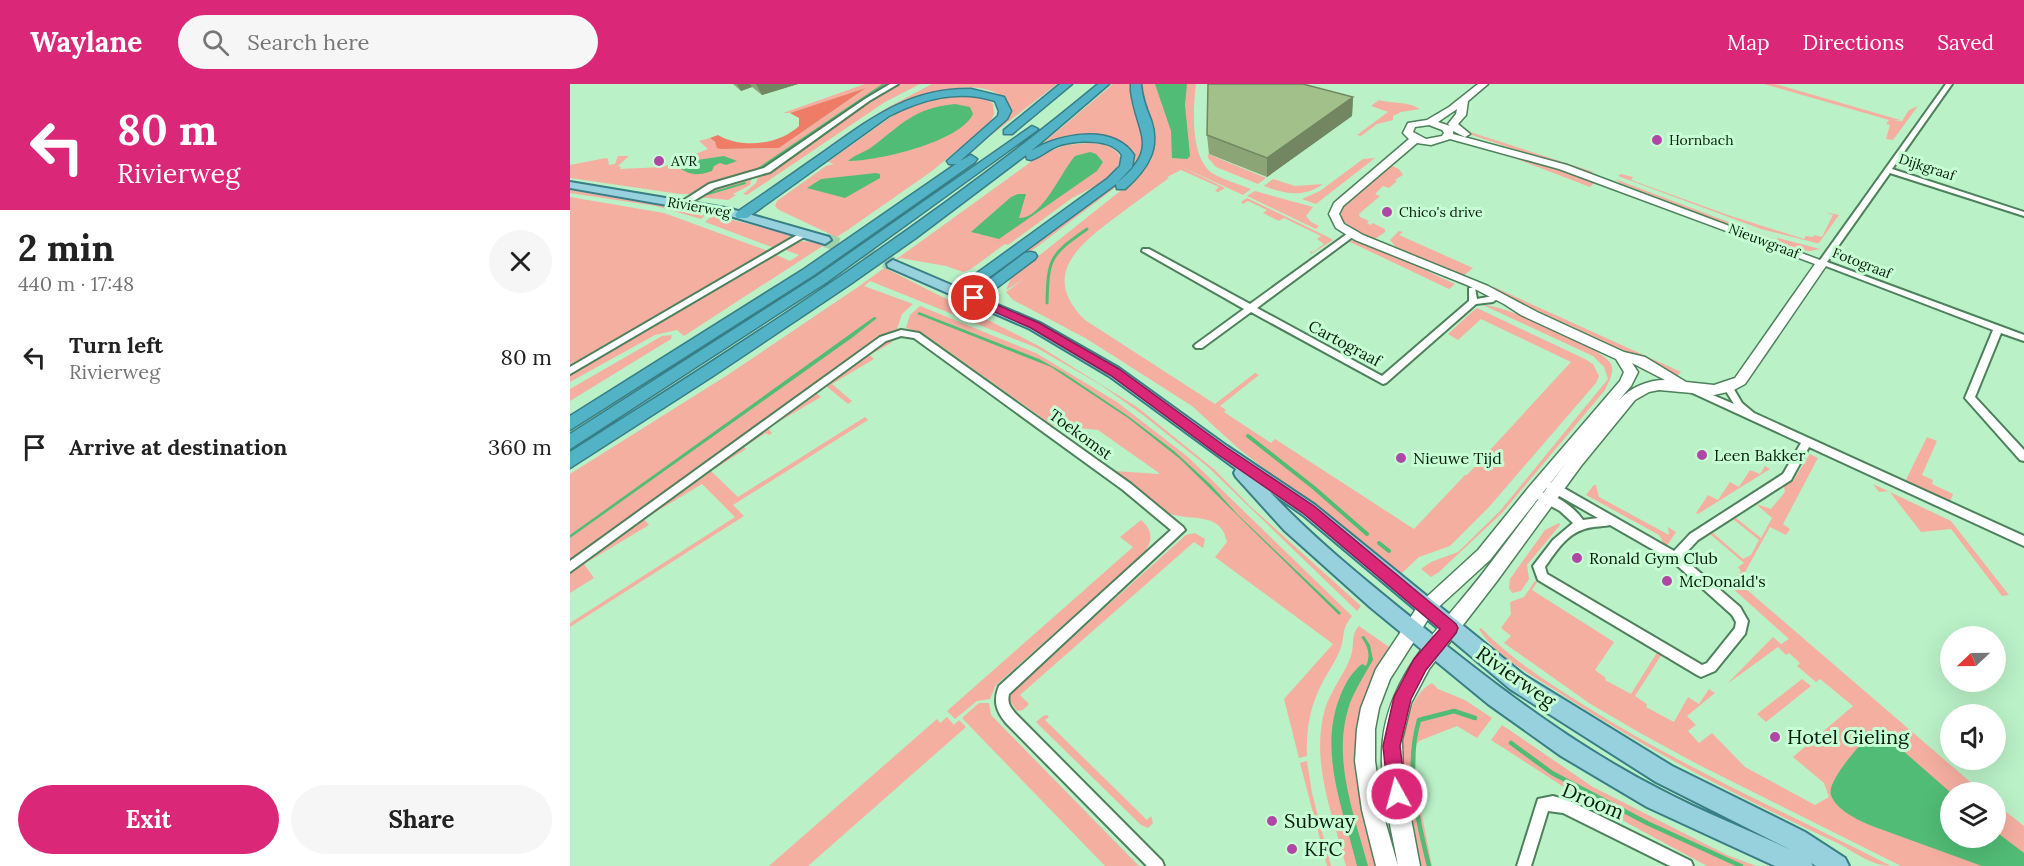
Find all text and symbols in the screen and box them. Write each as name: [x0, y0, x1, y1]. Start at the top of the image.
search box: [178, 15, 598, 69]
text: Waylane: [30, 24, 142, 60]
icon: search: [199, 26, 232, 59]
text: Search here: [247, 28, 370, 56]
text: Map: [1727, 29, 1770, 56]
text: Directions: [1803, 29, 1904, 56]
text: Saved: [1937, 29, 1994, 56]
text: 80 m: [117, 103, 217, 157]
icon: left: [18, 108, 96, 186]
place label: Hornbach: [1669, 131, 1734, 149]
marker: Hornbach: [1650, 133, 1664, 147]
street label: Dijkgraaf: [1896, 149, 1959, 185]
place label: AVR: [670, 152, 697, 170]
marker: AVR: [652, 154, 666, 168]
text: Rivierweg: [117, 156, 240, 190]
street label: Rivierweg: [666, 193, 732, 221]
place label: Chico's drive: [1399, 203, 1483, 221]
marker: Chico's drive: [1380, 205, 1394, 219]
street label: Nieuwgraaf: [1726, 219, 1803, 263]
text: 2 min: [18, 225, 115, 271]
button: close: [489, 230, 552, 293]
street label: Fotograaf: [1830, 243, 1895, 283]
text: 440 m · 17:48: [18, 271, 134, 296]
pin: [948, 272, 999, 323]
icon: arrive: [957, 281, 990, 314]
street label: Cartograaf: [1305, 315, 1386, 371]
text: Turn left: [69, 331, 163, 359]
icon: left: [18, 341, 51, 374]
text: 80 m: [501, 343, 552, 371]
text: Rivierweg: [69, 359, 160, 384]
street label: Toekomst: [1045, 404, 1117, 464]
icon: arrive: [18, 431, 51, 464]
text: Arrive at destination: [69, 433, 287, 461]
text: 360 m: [488, 433, 552, 461]
place label: Leen Bakker: [1714, 445, 1805, 465]
place label: Nieuwe Tijd: [1413, 448, 1502, 468]
marker: Leen Bakker: [1695, 448, 1709, 462]
marker: Nieuwe Tijd: [1394, 451, 1408, 465]
place label: Ronald Gym Club: [1589, 548, 1718, 568]
marker: Ronald Gym Club: [1570, 551, 1584, 565]
place label: McDonald's: [1679, 571, 1766, 591]
marker: McDonald's: [1660, 574, 1674, 588]
north arrow: [1940, 626, 2006, 692]
map controls: [1940, 626, 2006, 848]
street label: Rivierweg: [1472, 640, 1562, 714]
button: sound: [1940, 704, 2006, 770]
place label: Hotel Gieling: [1787, 724, 1910, 749]
marker: Hotel Gieling: [1768, 730, 1782, 744]
position arrow: [1365, 762, 1429, 826]
street label: Droom: [1559, 777, 1628, 824]
button: layers: [1940, 782, 2006, 848]
button: Exit: [18, 785, 279, 854]
button: Share: [291, 785, 552, 854]
place label: Subway: [1284, 808, 1356, 833]
marker: Subway: [1265, 814, 1279, 828]
place label: KFC: [1304, 836, 1342, 861]
marker: KFC: [1285, 842, 1299, 856]

